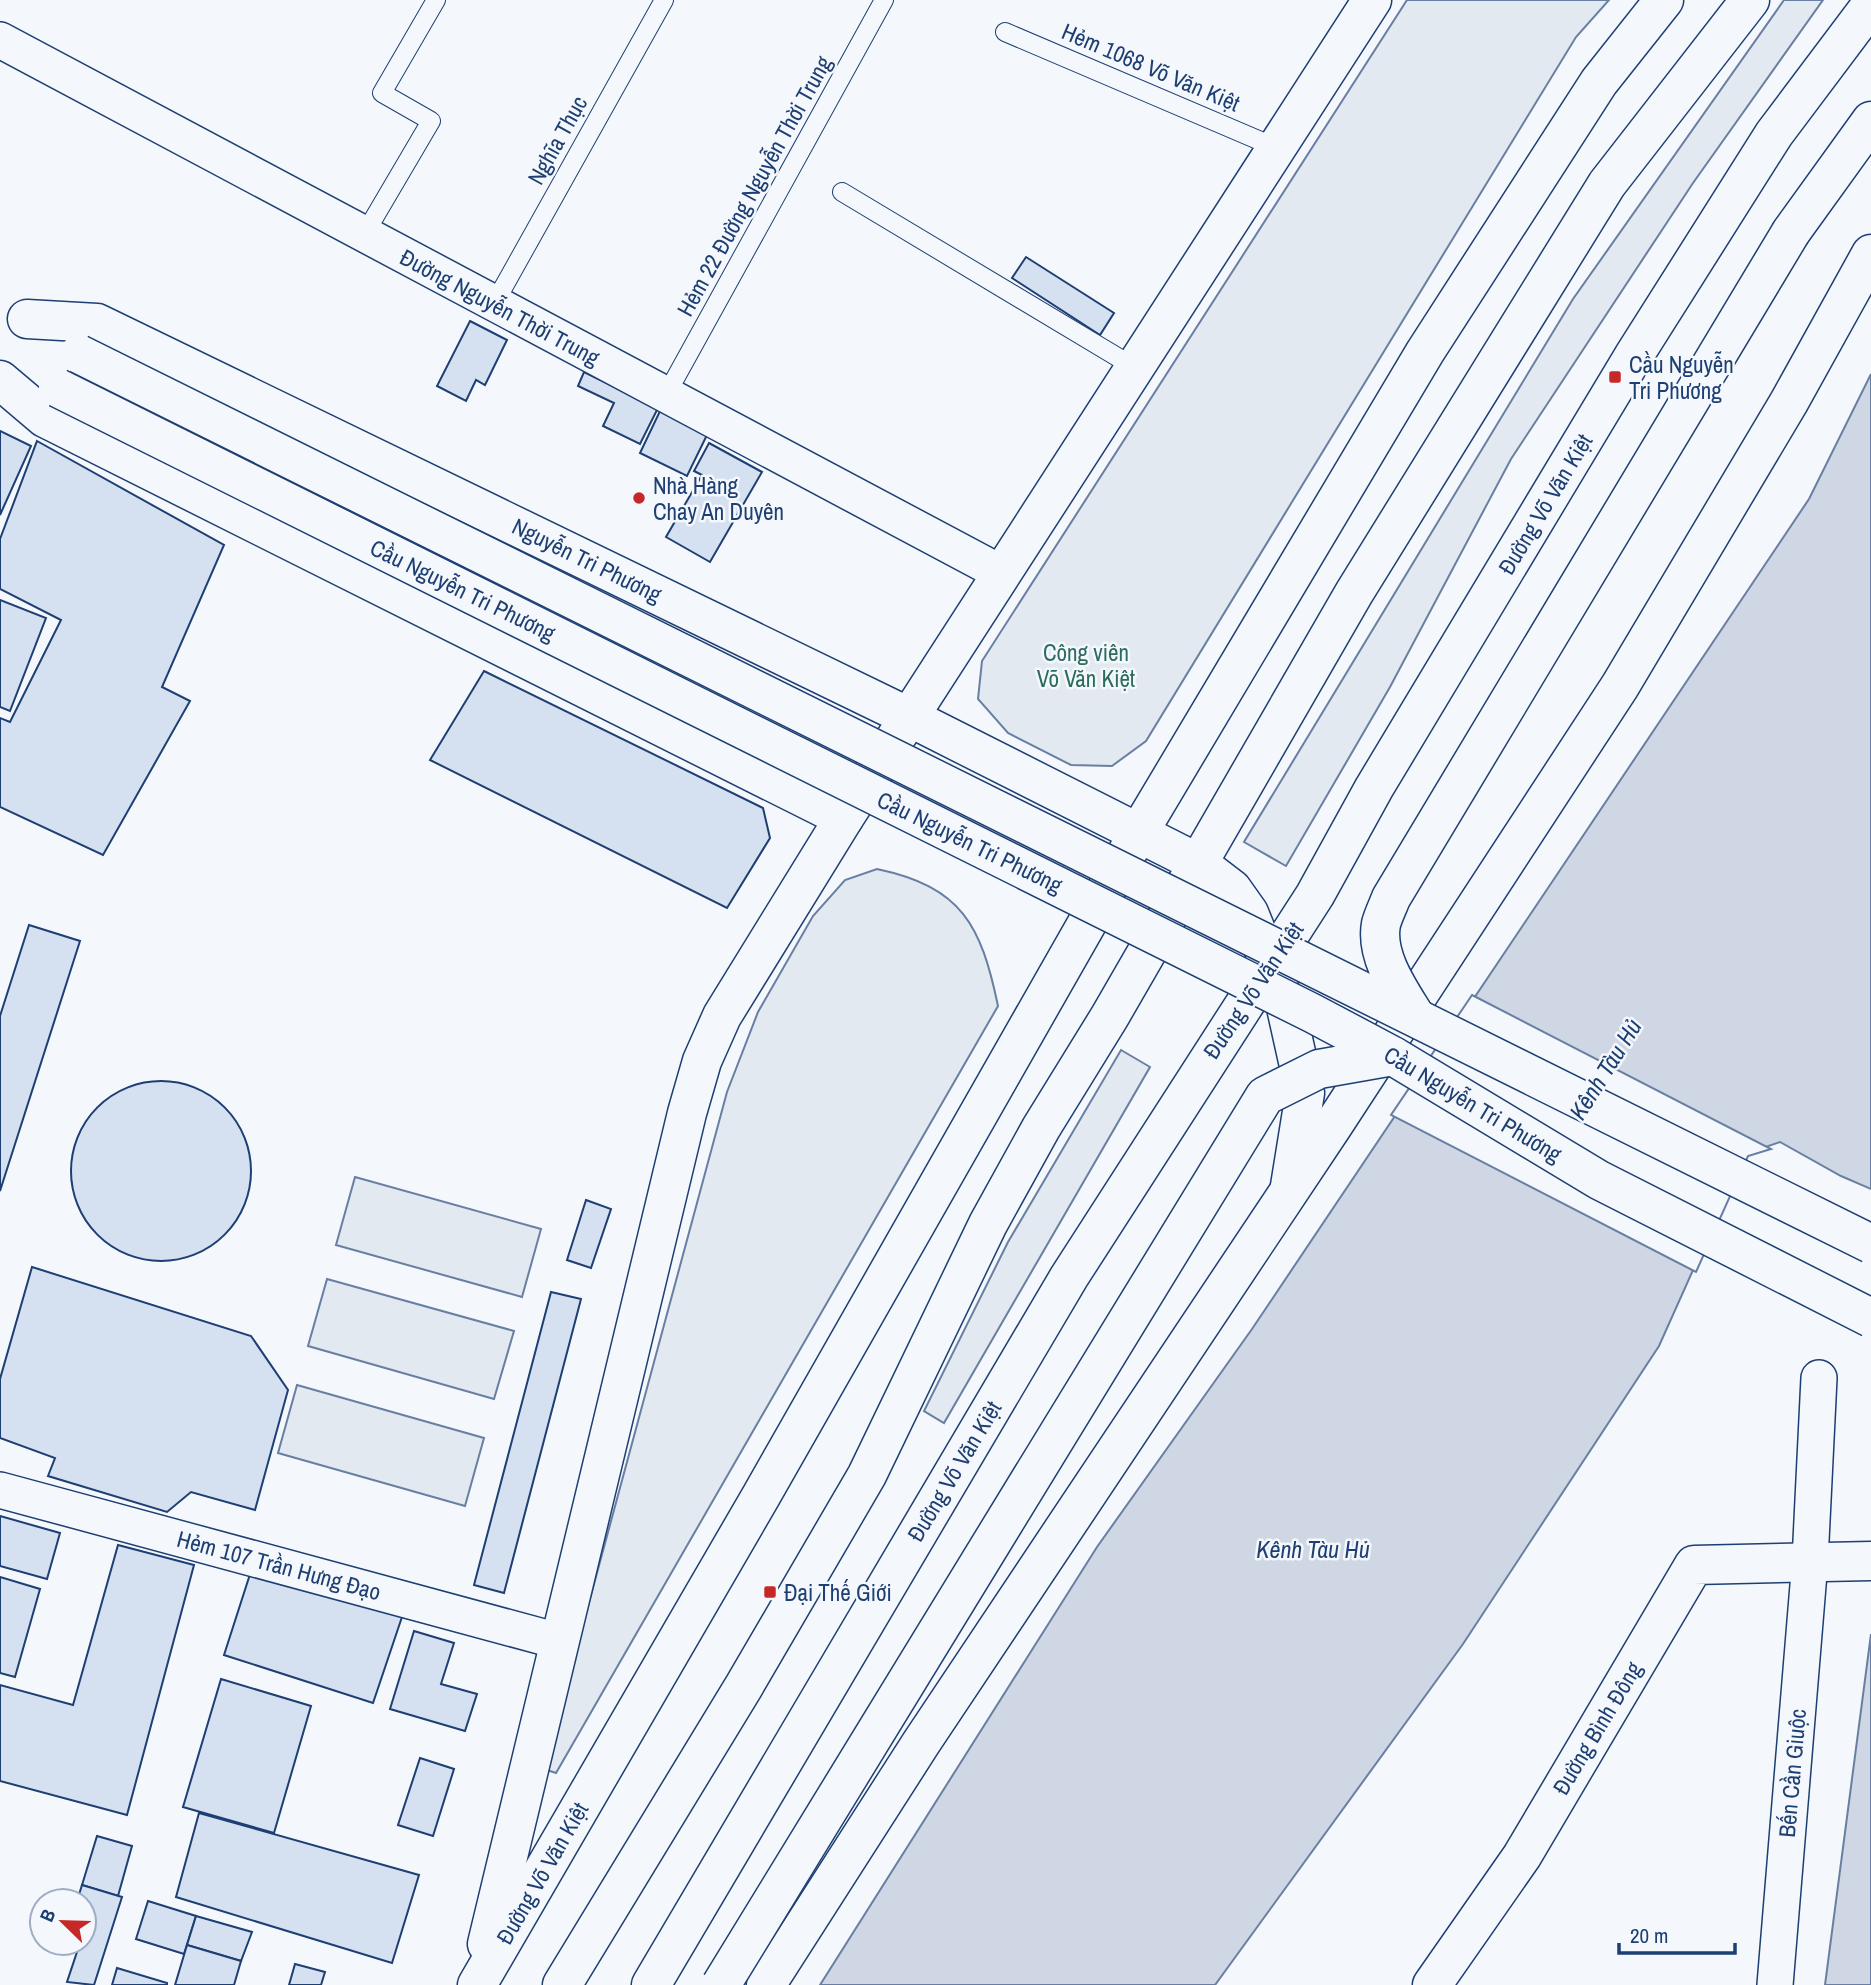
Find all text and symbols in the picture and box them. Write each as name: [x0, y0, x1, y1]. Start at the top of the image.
street label: Hẻm 1068 Võ Văn Kiệt: [1057, 16, 1245, 118]
street label: Hẻm 22 Đường Nguyễn Thời Trung: [669, 50, 839, 322]
street label: Nghĩa Thục: [520, 90, 594, 190]
street label: Đường Nguyễn Thời Trung: [395, 241, 606, 373]
place label: Cầu Nguyễn Tri Phương: [1629, 349, 1734, 406]
marker: Cầu Nguyễn Tri Phương: [1607, 369, 1623, 385]
street label: Đường Võ Văn Kiệt: [1491, 428, 1599, 580]
place label: Nhà Hàng Chay An Duyên: [653, 470, 784, 527]
marker: Nhà Hàng Chay An Duyên: [631, 490, 647, 506]
street label: Nguyễn Tri Phương: [507, 510, 667, 610]
street label: Cầu Nguyễn Tri Phương: [365, 532, 561, 649]
park label: Công viên Võ Văn Kiệt: [1037, 637, 1135, 694]
street label: Cầu Nguyễn Tri Phương: [872, 784, 1068, 901]
street label: Đường Võ Văn Kiệt: [1196, 915, 1310, 1065]
water label: Kênh Tàu Hủ: [1561, 1012, 1649, 1126]
street label: Cầu Nguyễn Tri Phương: [1378, 1039, 1568, 1170]
street label: Đường Võ Văn Kiệt: [900, 1395, 1008, 1547]
street label: Hẻm 107 Trần Hưng Đạo: [174, 1523, 384, 1607]
water label: Kênh Tàu Hủ: [1256, 1533, 1370, 1565]
place label: Đại Thế Giới: [784, 1577, 892, 1608]
marker: Đại Thế Giới: [762, 1584, 778, 1600]
street label: Đường Bình Đông: [1545, 1655, 1649, 1800]
street label: Bến Cần Giuộc: [1771, 1707, 1813, 1839]
street label: Đường Võ Văn Kiệt: [489, 1796, 595, 1950]
north arrow: [28, 1887, 98, 1957]
text: B: [33, 1905, 62, 1926]
scale bar: [1619, 1912, 1734, 1956]
text: 20 m: [1630, 1921, 1668, 1950]

